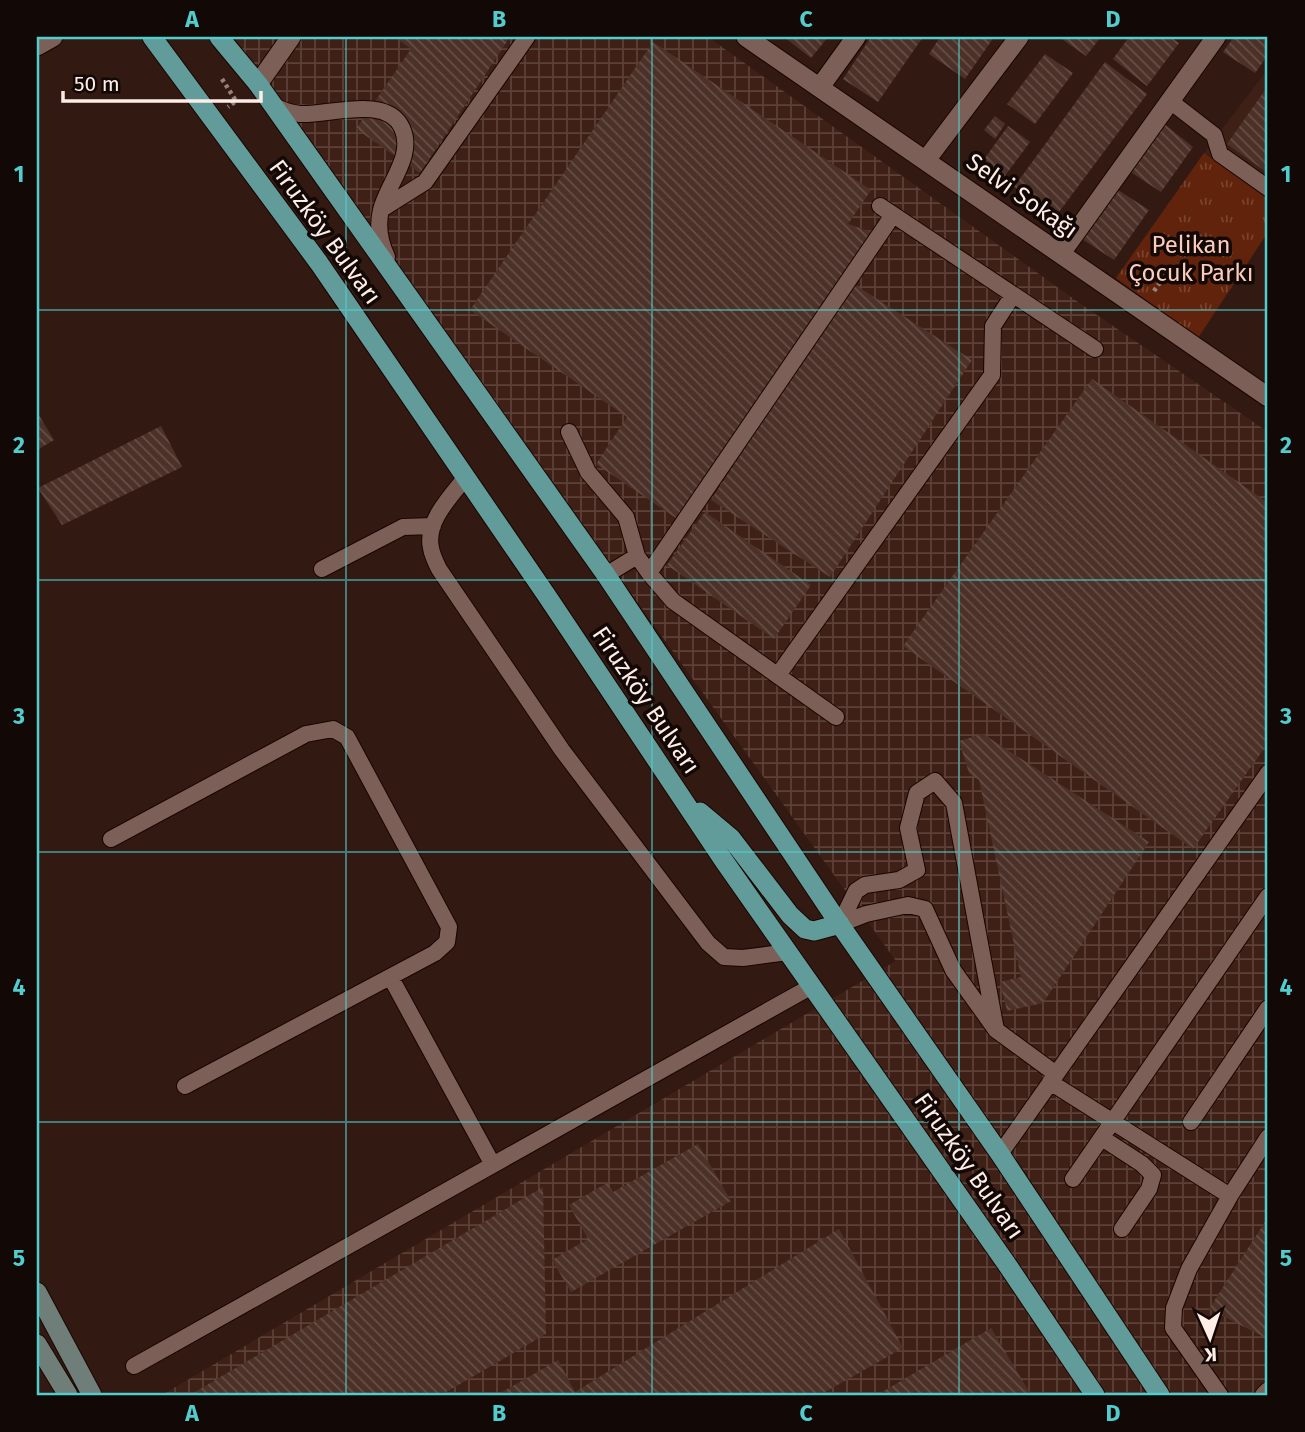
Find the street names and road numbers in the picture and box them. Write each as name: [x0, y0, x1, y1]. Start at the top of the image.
street label: Selvi Sokağı: [961, 148, 1083, 244]
street label: Firuzköy Bulvarı: [263, 154, 387, 310]
street label: Firuzköy Bulvarı: [586, 621, 706, 779]
street label: Firuzköy Bulvarı: [908, 1088, 1030, 1244]

